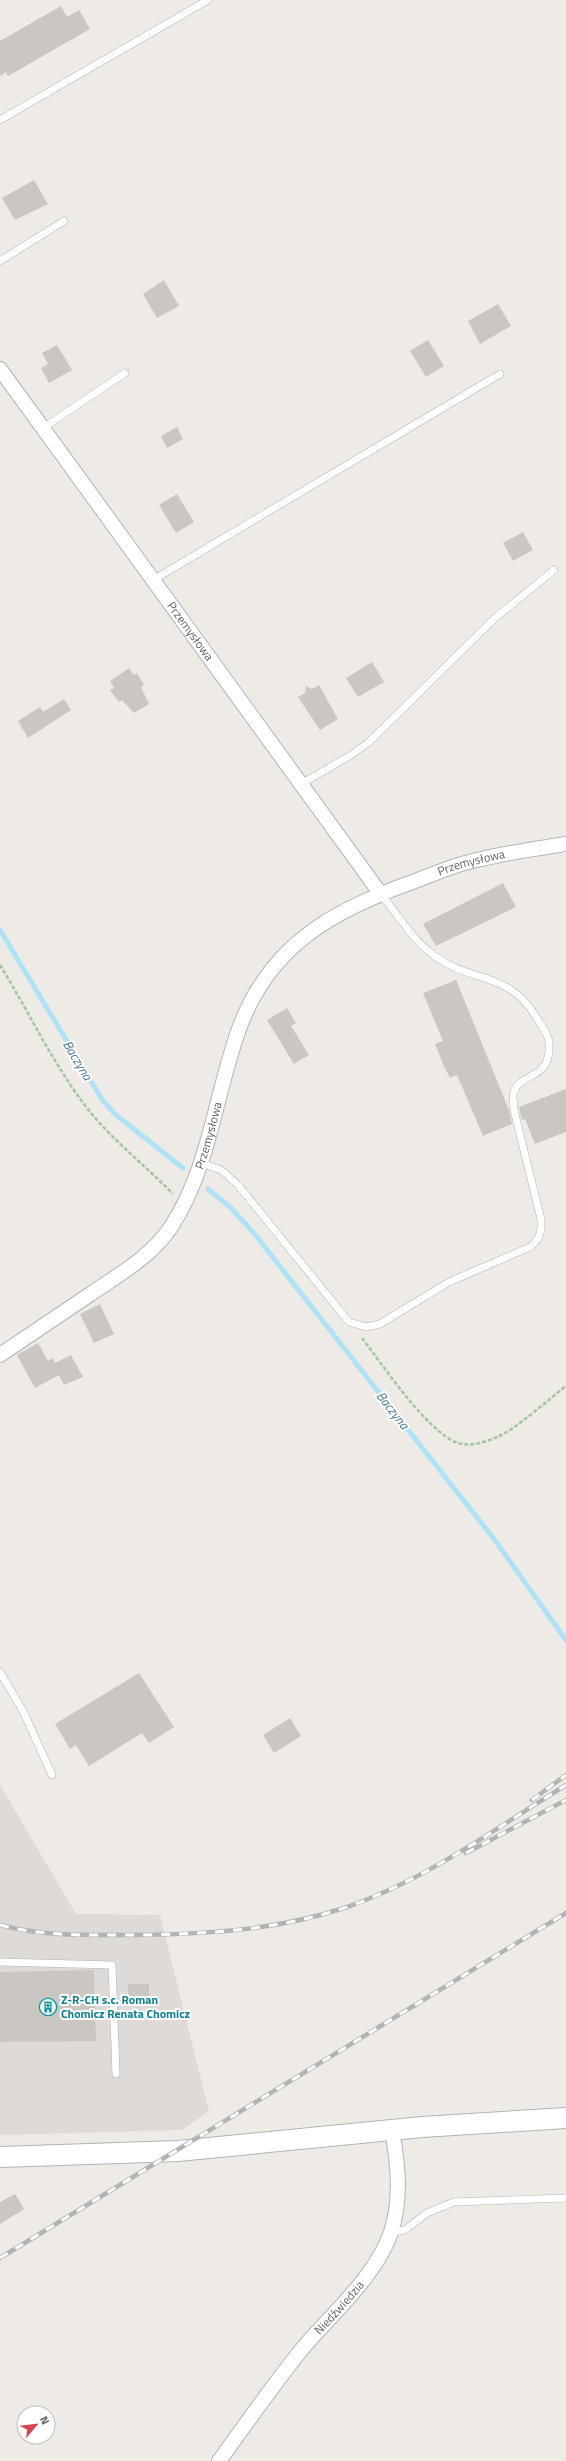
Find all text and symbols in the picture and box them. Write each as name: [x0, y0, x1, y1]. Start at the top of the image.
street label: Przemysłowa: [163, 597, 219, 665]
street label: Przemysłowa: [435, 844, 506, 880]
water label: Baczyna: [58, 1036, 99, 1085]
street label: Przemysłowa: [189, 1100, 227, 1172]
water label: Baczyna: [372, 1387, 415, 1435]
place label: Z-R-CH s.c. Roman Chomicz Renata Chomicz: [61, 1990, 190, 2023]
building icon: Z-R-CH s.c. Roman Chomicz Renata Chomicz: [38, 1997, 58, 2017]
street label: Niedźwiedzia: [309, 2276, 368, 2339]
north arrow: [16, 2405, 56, 2445]
text: N: [36, 2413, 54, 2427]

